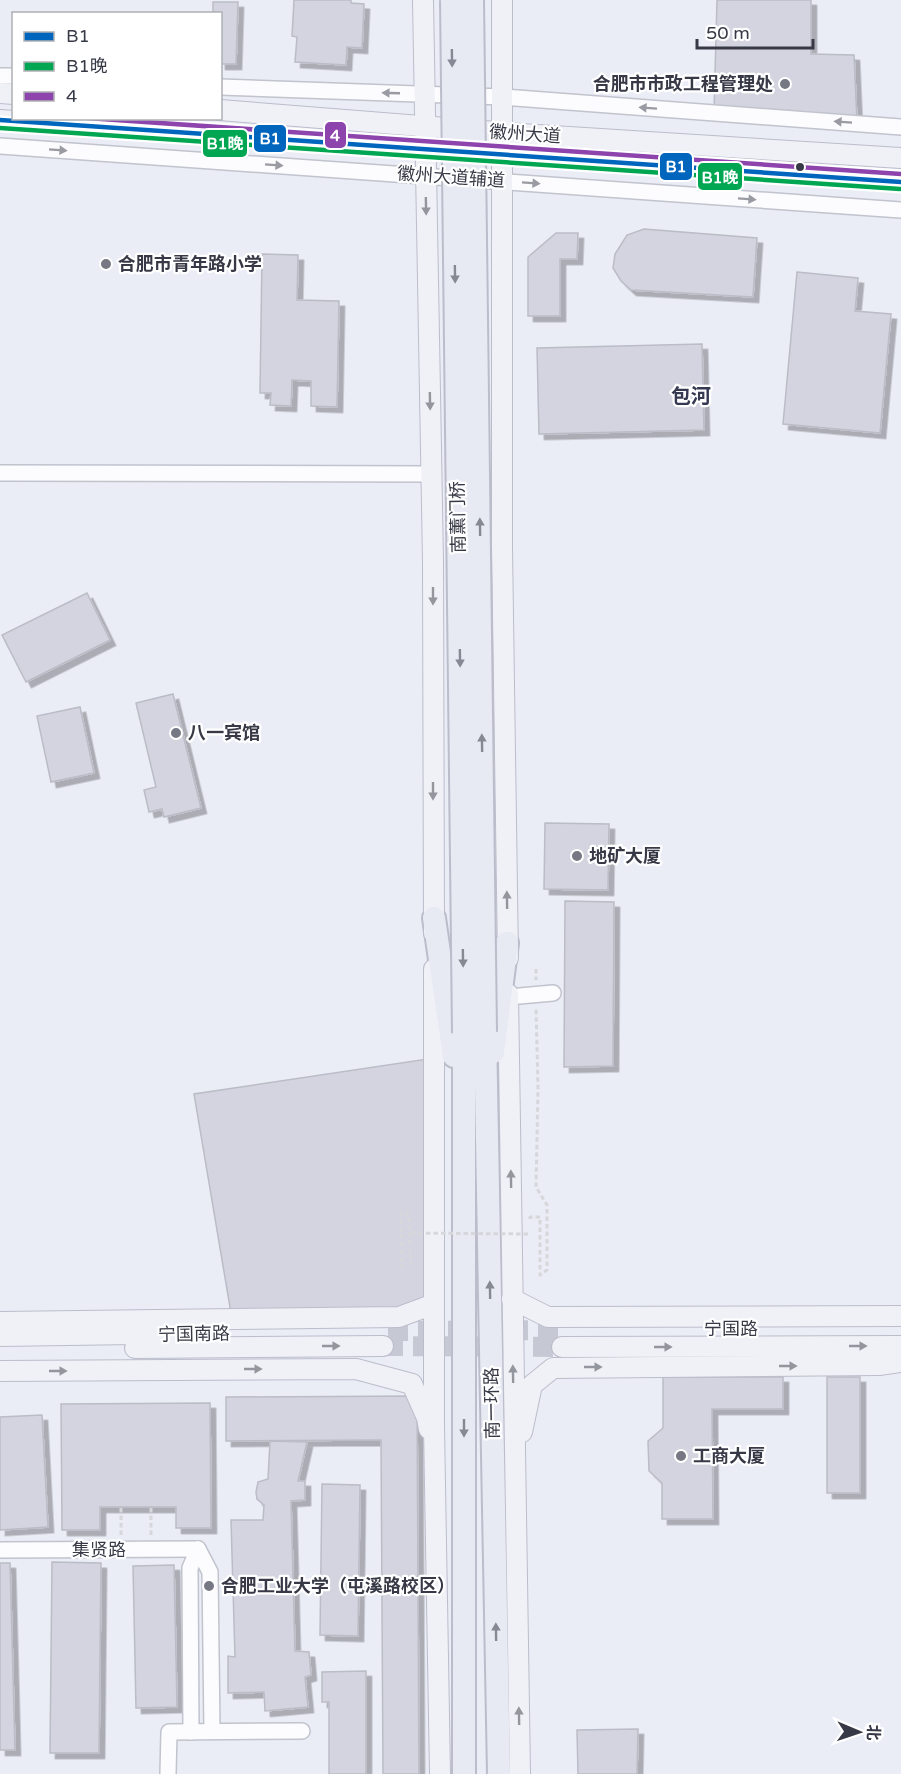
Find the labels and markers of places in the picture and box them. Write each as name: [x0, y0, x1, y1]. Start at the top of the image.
place label: 合肥市市政工程管理处: [593, 73, 773, 95]
marker: 合肥市市政工程管理处: [778, 77, 792, 91]
unlabelled marker: [794, 161, 806, 173]
place label: 合肥市青年路小学: [118, 253, 262, 275]
marker: 合肥市青年路小学: [99, 257, 113, 271]
place label: 八一宾馆: [188, 722, 260, 744]
marker: 八一宾馆: [169, 726, 183, 740]
place label: 地矿大厦: [589, 845, 661, 867]
marker: 地矿大厦: [570, 849, 584, 863]
place label: 工商大厦: [693, 1445, 765, 1467]
marker: 工商大厦: [674, 1449, 688, 1463]
place label: 合肥工业大学（屯溪路校区）: [221, 1575, 455, 1597]
marker: 合肥工业大学（屯溪路校区）: [202, 1579, 216, 1593]

